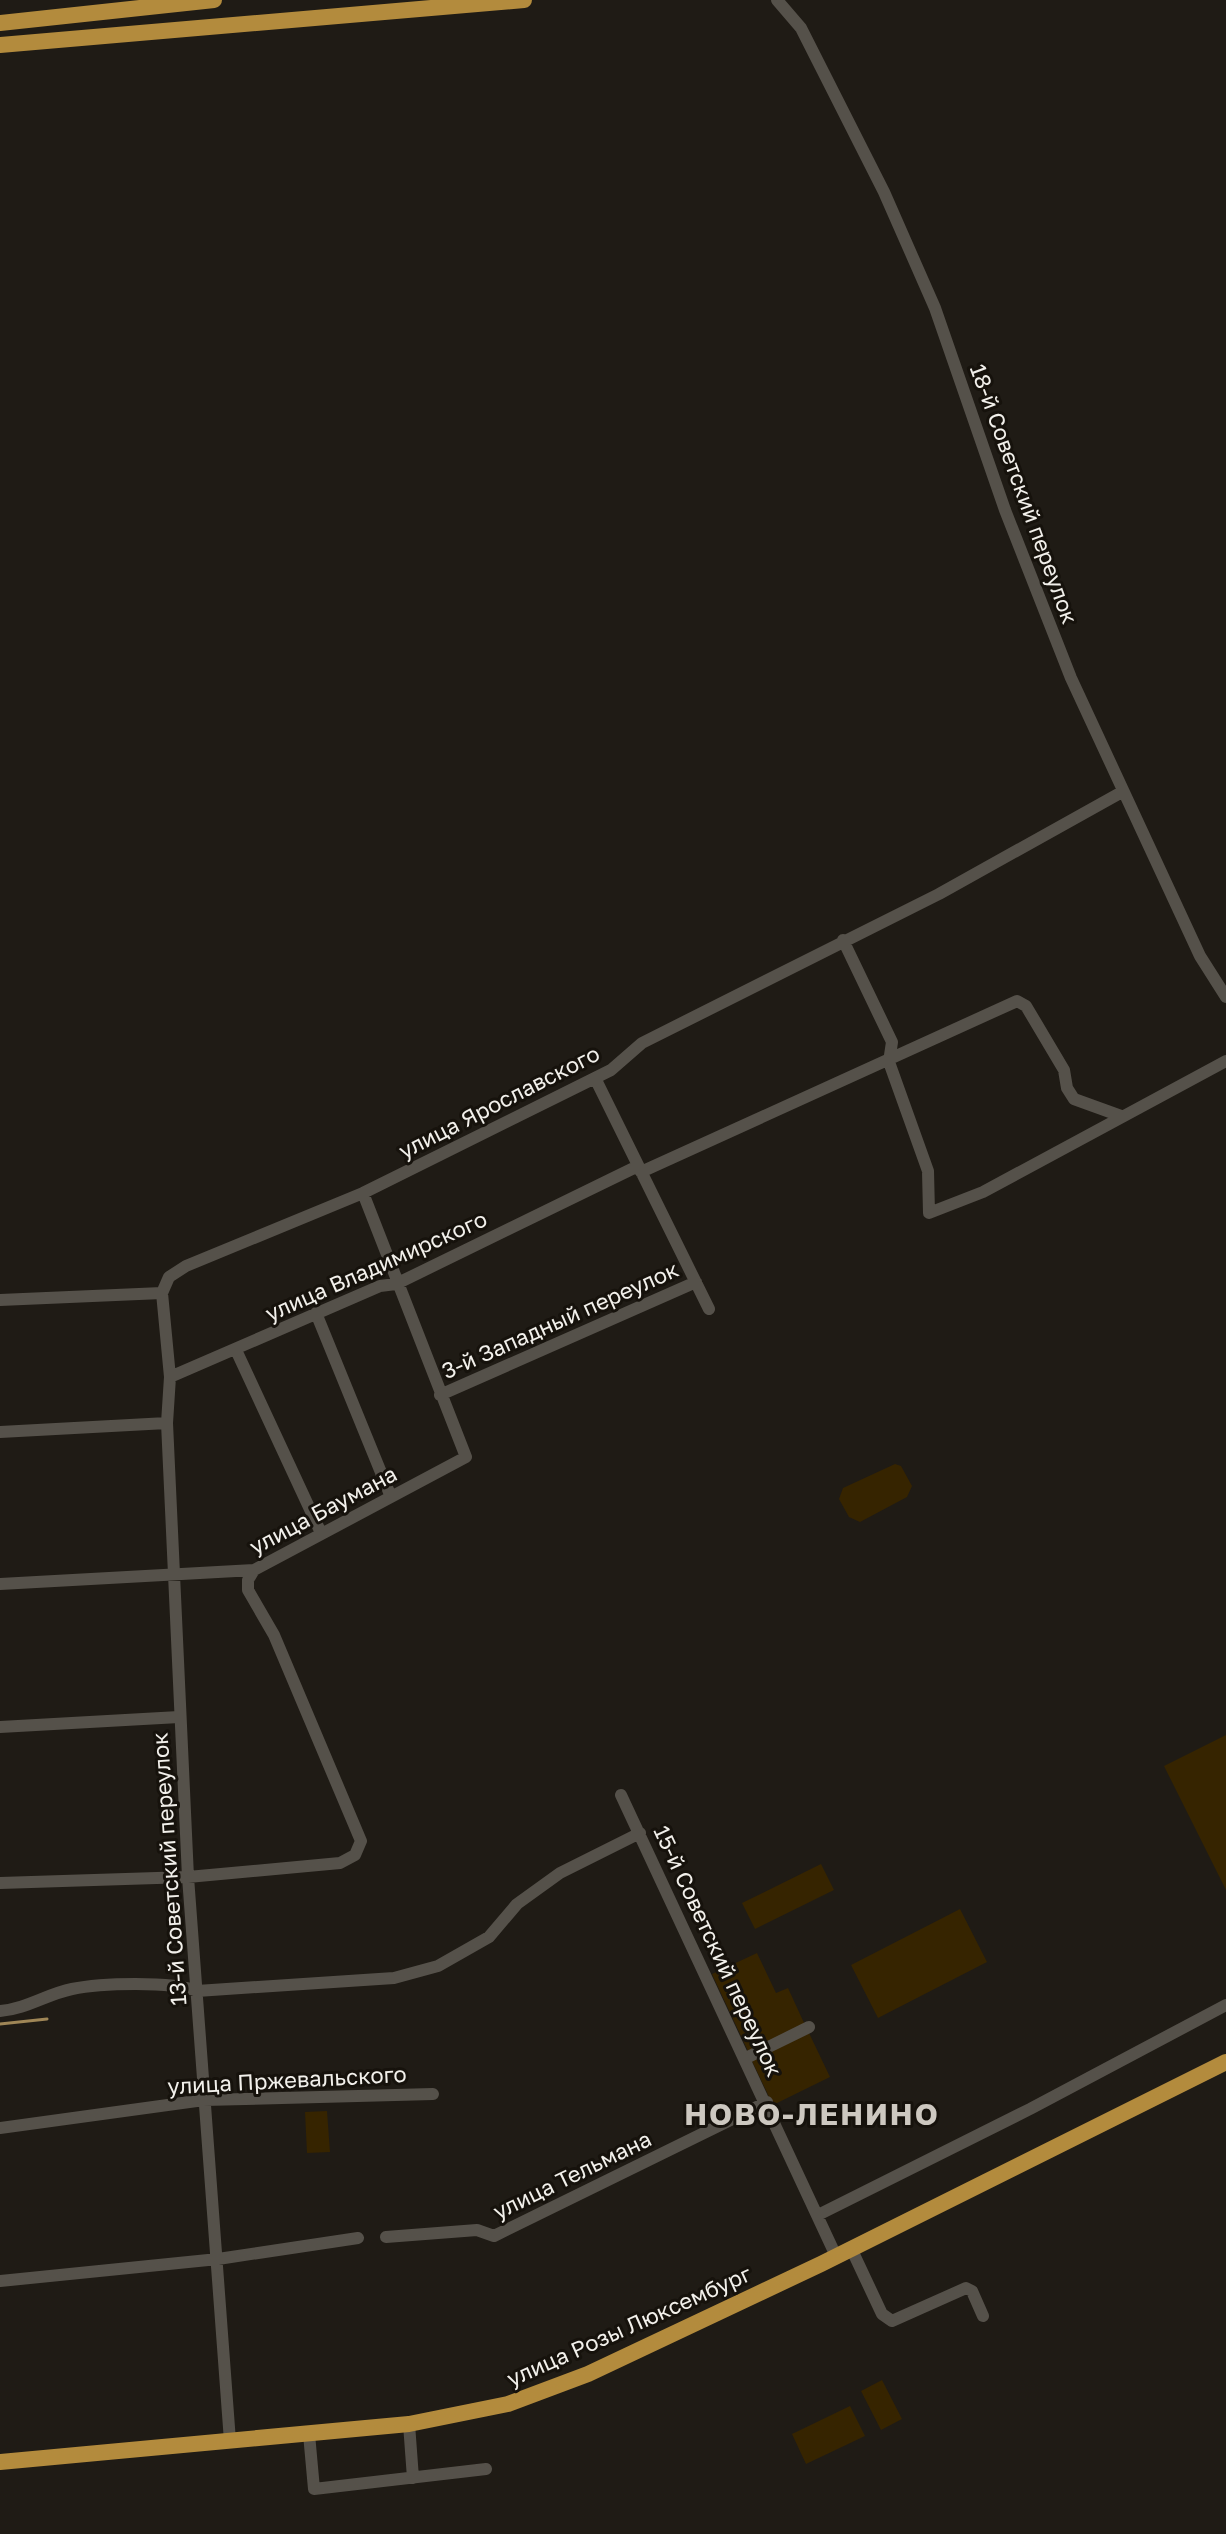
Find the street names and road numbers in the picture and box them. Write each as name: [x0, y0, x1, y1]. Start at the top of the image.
street label: 18-й Советский переулок: [965, 360, 1084, 628]
street label: улица Ярославского: [394, 1039, 604, 1164]
street label: улица Владимирского: [261, 1204, 491, 1327]
street label: 3-й Западный переулок: [437, 1255, 683, 1384]
street label: улица Баумана: [244, 1459, 401, 1560]
street label: 13-й Советский переулок: [145, 1731, 192, 2007]
street label: 15-й Советский переулок: [648, 1821, 789, 2081]
street label: улица Пржевальского: [167, 2060, 407, 2099]
street label: улица Тельмана: [488, 2125, 655, 2225]
street label: улица Розы Люксембург: [502, 2259, 755, 2392]

